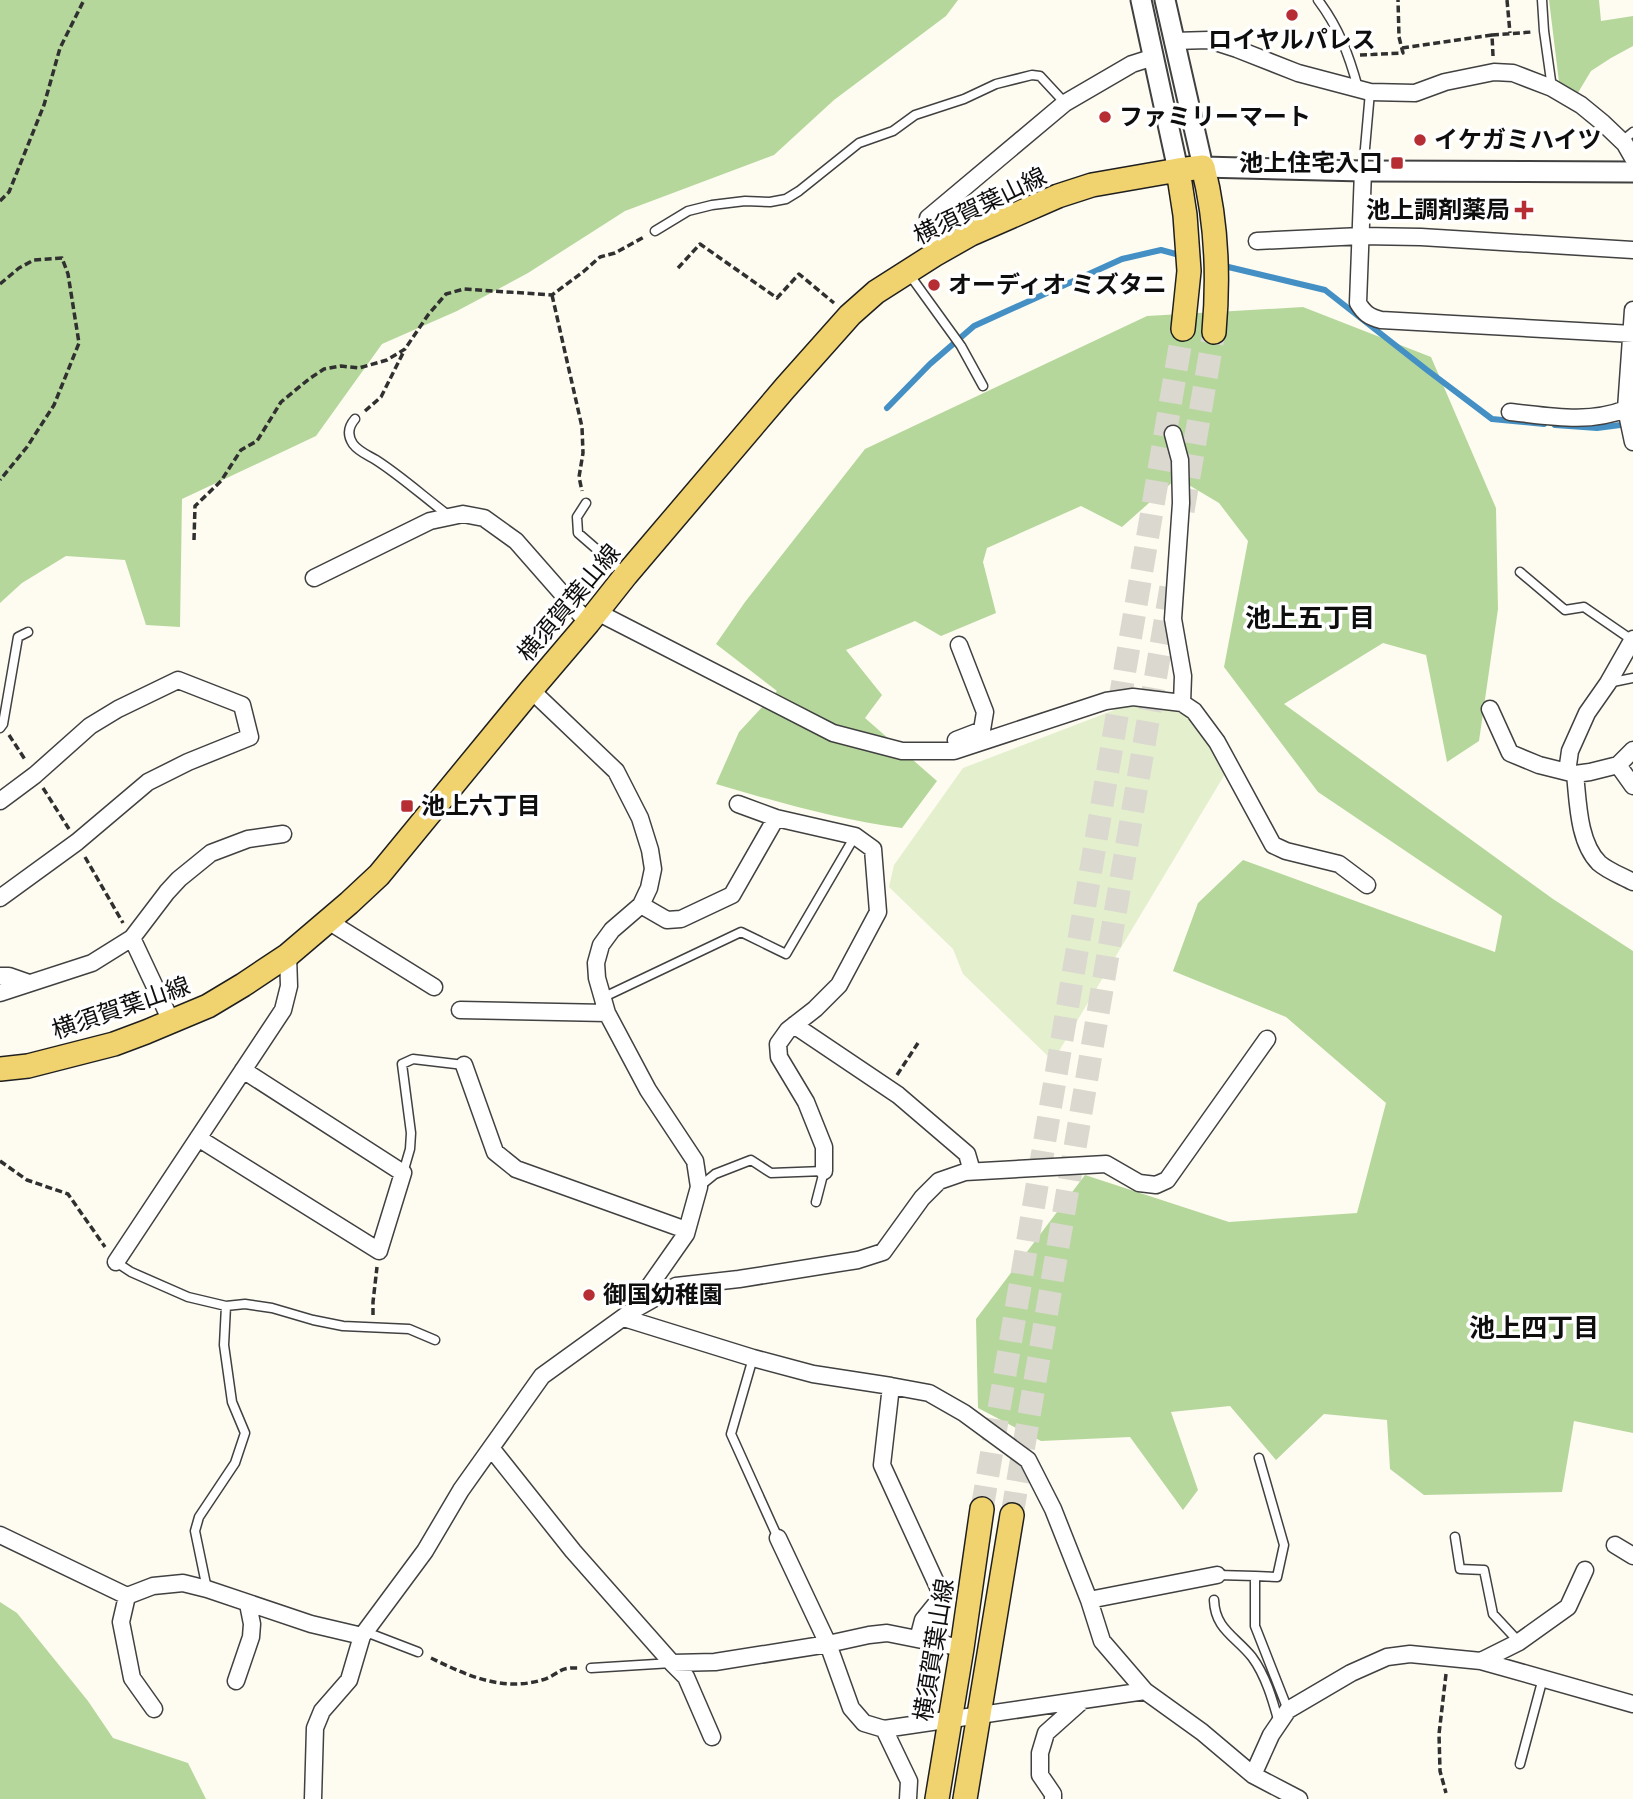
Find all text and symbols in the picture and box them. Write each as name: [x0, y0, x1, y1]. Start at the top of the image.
marker: ロイヤルパレス: [1284, 7, 1300, 23]
place label: ロイヤルパレス: [1208, 26, 1376, 54]
place label: ファミリーマート: [1119, 103, 1311, 131]
marker: ファミリーマート: [1097, 109, 1113, 125]
place label: イケガミハイツ: [1434, 126, 1602, 154]
marker: イケガミハイツ: [1412, 132, 1428, 148]
place label: 池上住宅入口: [1239, 149, 1383, 177]
marker: 池上住宅入口: [1389, 155, 1405, 171]
street label: 横須賀葉山線: [909, 162, 1051, 250]
place label: 池上調剤薬局: [1366, 196, 1510, 224]
marker: 池上調剤薬局: [1516, 202, 1532, 218]
place label: オーディオ ミズタニ: [948, 271, 1167, 299]
marker: オーディオ ミズタニ: [926, 277, 942, 293]
street label: 横須賀葉山線: [512, 539, 626, 667]
district label: 池上五丁目: [1245, 603, 1375, 634]
place label: 池上六丁目: [421, 792, 541, 820]
marker: 池上六丁目: [399, 798, 415, 814]
street label: 横須賀葉山線: [48, 971, 194, 1045]
place label: 御国幼稚園: [603, 1281, 723, 1309]
marker: 御国幼稚園: [581, 1287, 597, 1303]
district label: 池上四丁目: [1469, 1313, 1599, 1344]
street label: 横須賀葉山線: [909, 1577, 959, 1723]

